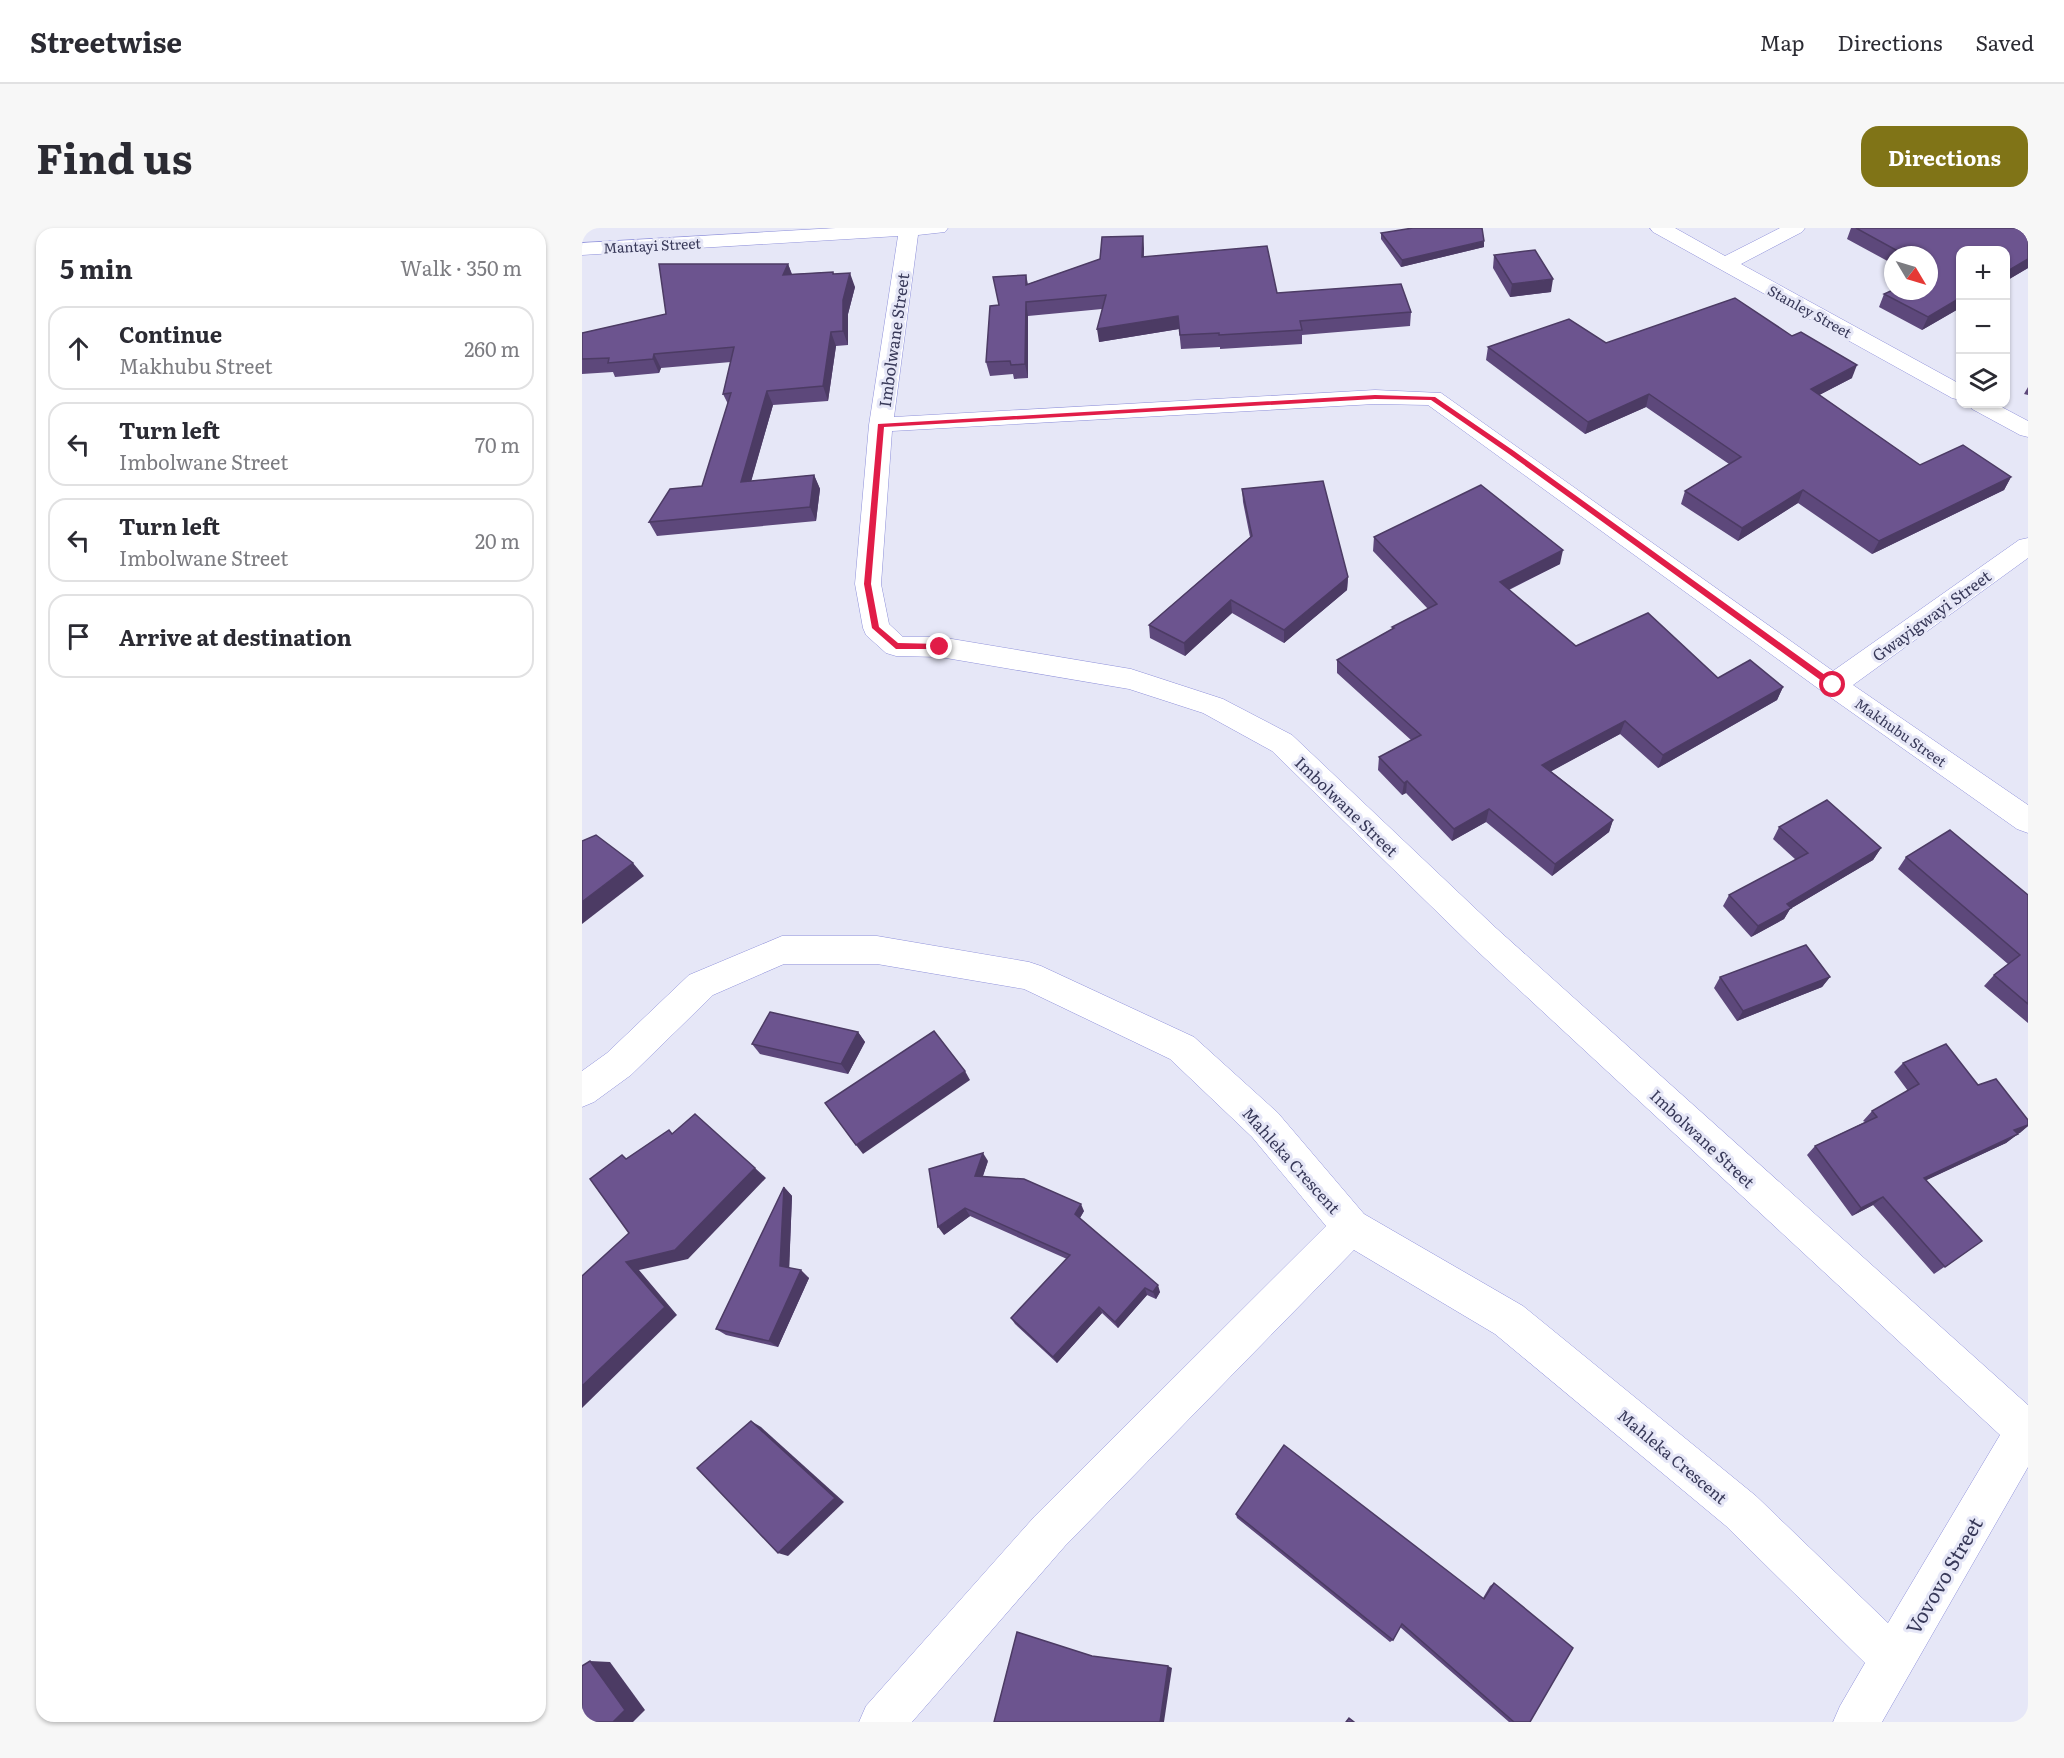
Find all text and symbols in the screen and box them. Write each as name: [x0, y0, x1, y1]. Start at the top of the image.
text: Streetwise: [30, 20, 182, 62]
text: Map: [1760, 26, 1805, 57]
text: Directions: [1838, 26, 1943, 57]
text: Saved: [1976, 26, 2034, 57]
text: Find us: [36, 125, 193, 187]
button: Directions: [1861, 126, 2028, 187]
street label: Mantayi Street: [603, 232, 702, 258]
north arrow: [1884, 246, 1938, 300]
map controls: [1956, 246, 2010, 408]
button: +: [1956, 246, 2010, 300]
text: 5 min: [60, 248, 133, 287]
text: Walk · 350 m: [400, 252, 522, 282]
street label: Imbolwane Street: [872, 271, 914, 409]
street label: Stanley Street: [1765, 280, 1856, 342]
button: −: [1956, 300, 2010, 354]
text: Continue: [119, 317, 222, 350]
icon: ahead: [62, 332, 95, 365]
text: 260 m: [464, 333, 520, 363]
text: Makhubu Street: [119, 350, 273, 380]
button: layers: [1956, 354, 2010, 408]
text: Turn left: [119, 413, 220, 446]
icon: left: [62, 428, 95, 461]
text: 70 m: [475, 429, 520, 459]
text: Imbolwane Street: [119, 446, 288, 476]
text: Turn left: [119, 509, 220, 542]
icon: left: [62, 524, 95, 557]
text: 20 m: [475, 525, 520, 555]
text: Imbolwane Street: [119, 542, 288, 572]
street label: Gwayigwayi Street: [1867, 563, 1996, 666]
icon: arrive: [62, 620, 95, 653]
text: Arrive at destination: [119, 620, 352, 653]
route end: [926, 633, 952, 659]
route start: [1819, 671, 1845, 697]
street label: Makhubu Street: [1851, 693, 1951, 771]
street label: Imbolwane Street: [1290, 750, 1404, 862]
street label: Imbolwane Street: [1645, 1083, 1761, 1193]
street label: Mahleka Crescent: [1237, 1101, 1347, 1219]
street label: Mahleka Crescent: [1613, 1403, 1733, 1509]
street label: Vovovo Street: [1897, 1511, 1989, 1639]

